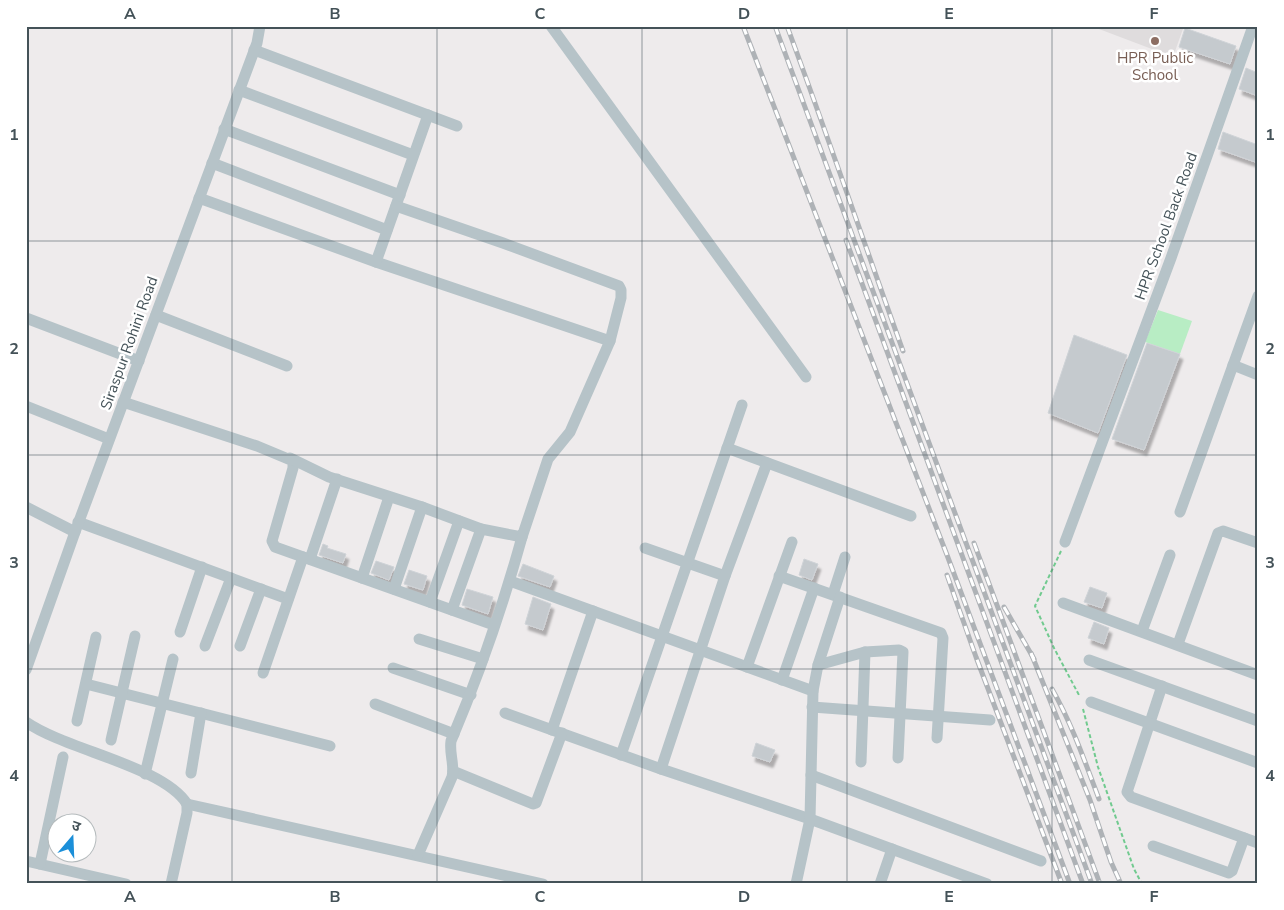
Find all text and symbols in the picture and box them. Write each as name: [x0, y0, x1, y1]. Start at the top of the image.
text: A: [124, 3, 136, 25]
text: B: [329, 3, 341, 25]
text: C: [535, 3, 546, 25]
text: D: [738, 3, 750, 25]
text: E: [944, 3, 954, 25]
text: F: [1150, 3, 1159, 25]
marker: HPR Public School: [1149, 35, 1161, 47]
place label: HPR Public School: [1117, 48, 1193, 85]
text: 1: [9, 124, 19, 146]
text: 1: [1265, 124, 1275, 146]
street label: HPR School Back Road: [1130, 149, 1202, 303]
street label: Siraspur Rohini Road: [96, 274, 162, 412]
text: 2: [9, 338, 19, 360]
text: 2: [1265, 338, 1275, 360]
text: 3: [9, 552, 19, 574]
text: 3: [1265, 552, 1275, 574]
text: 4: [9, 765, 19, 787]
text: 4: [1265, 765, 1275, 787]
north arrow: [48, 812, 98, 862]
text: उ: [69, 816, 84, 837]
text: A: [124, 886, 136, 908]
text: B: [329, 886, 341, 908]
text: C: [535, 886, 546, 908]
text: D: [738, 886, 750, 908]
text: E: [944, 886, 954, 908]
text: F: [1150, 886, 1159, 908]

